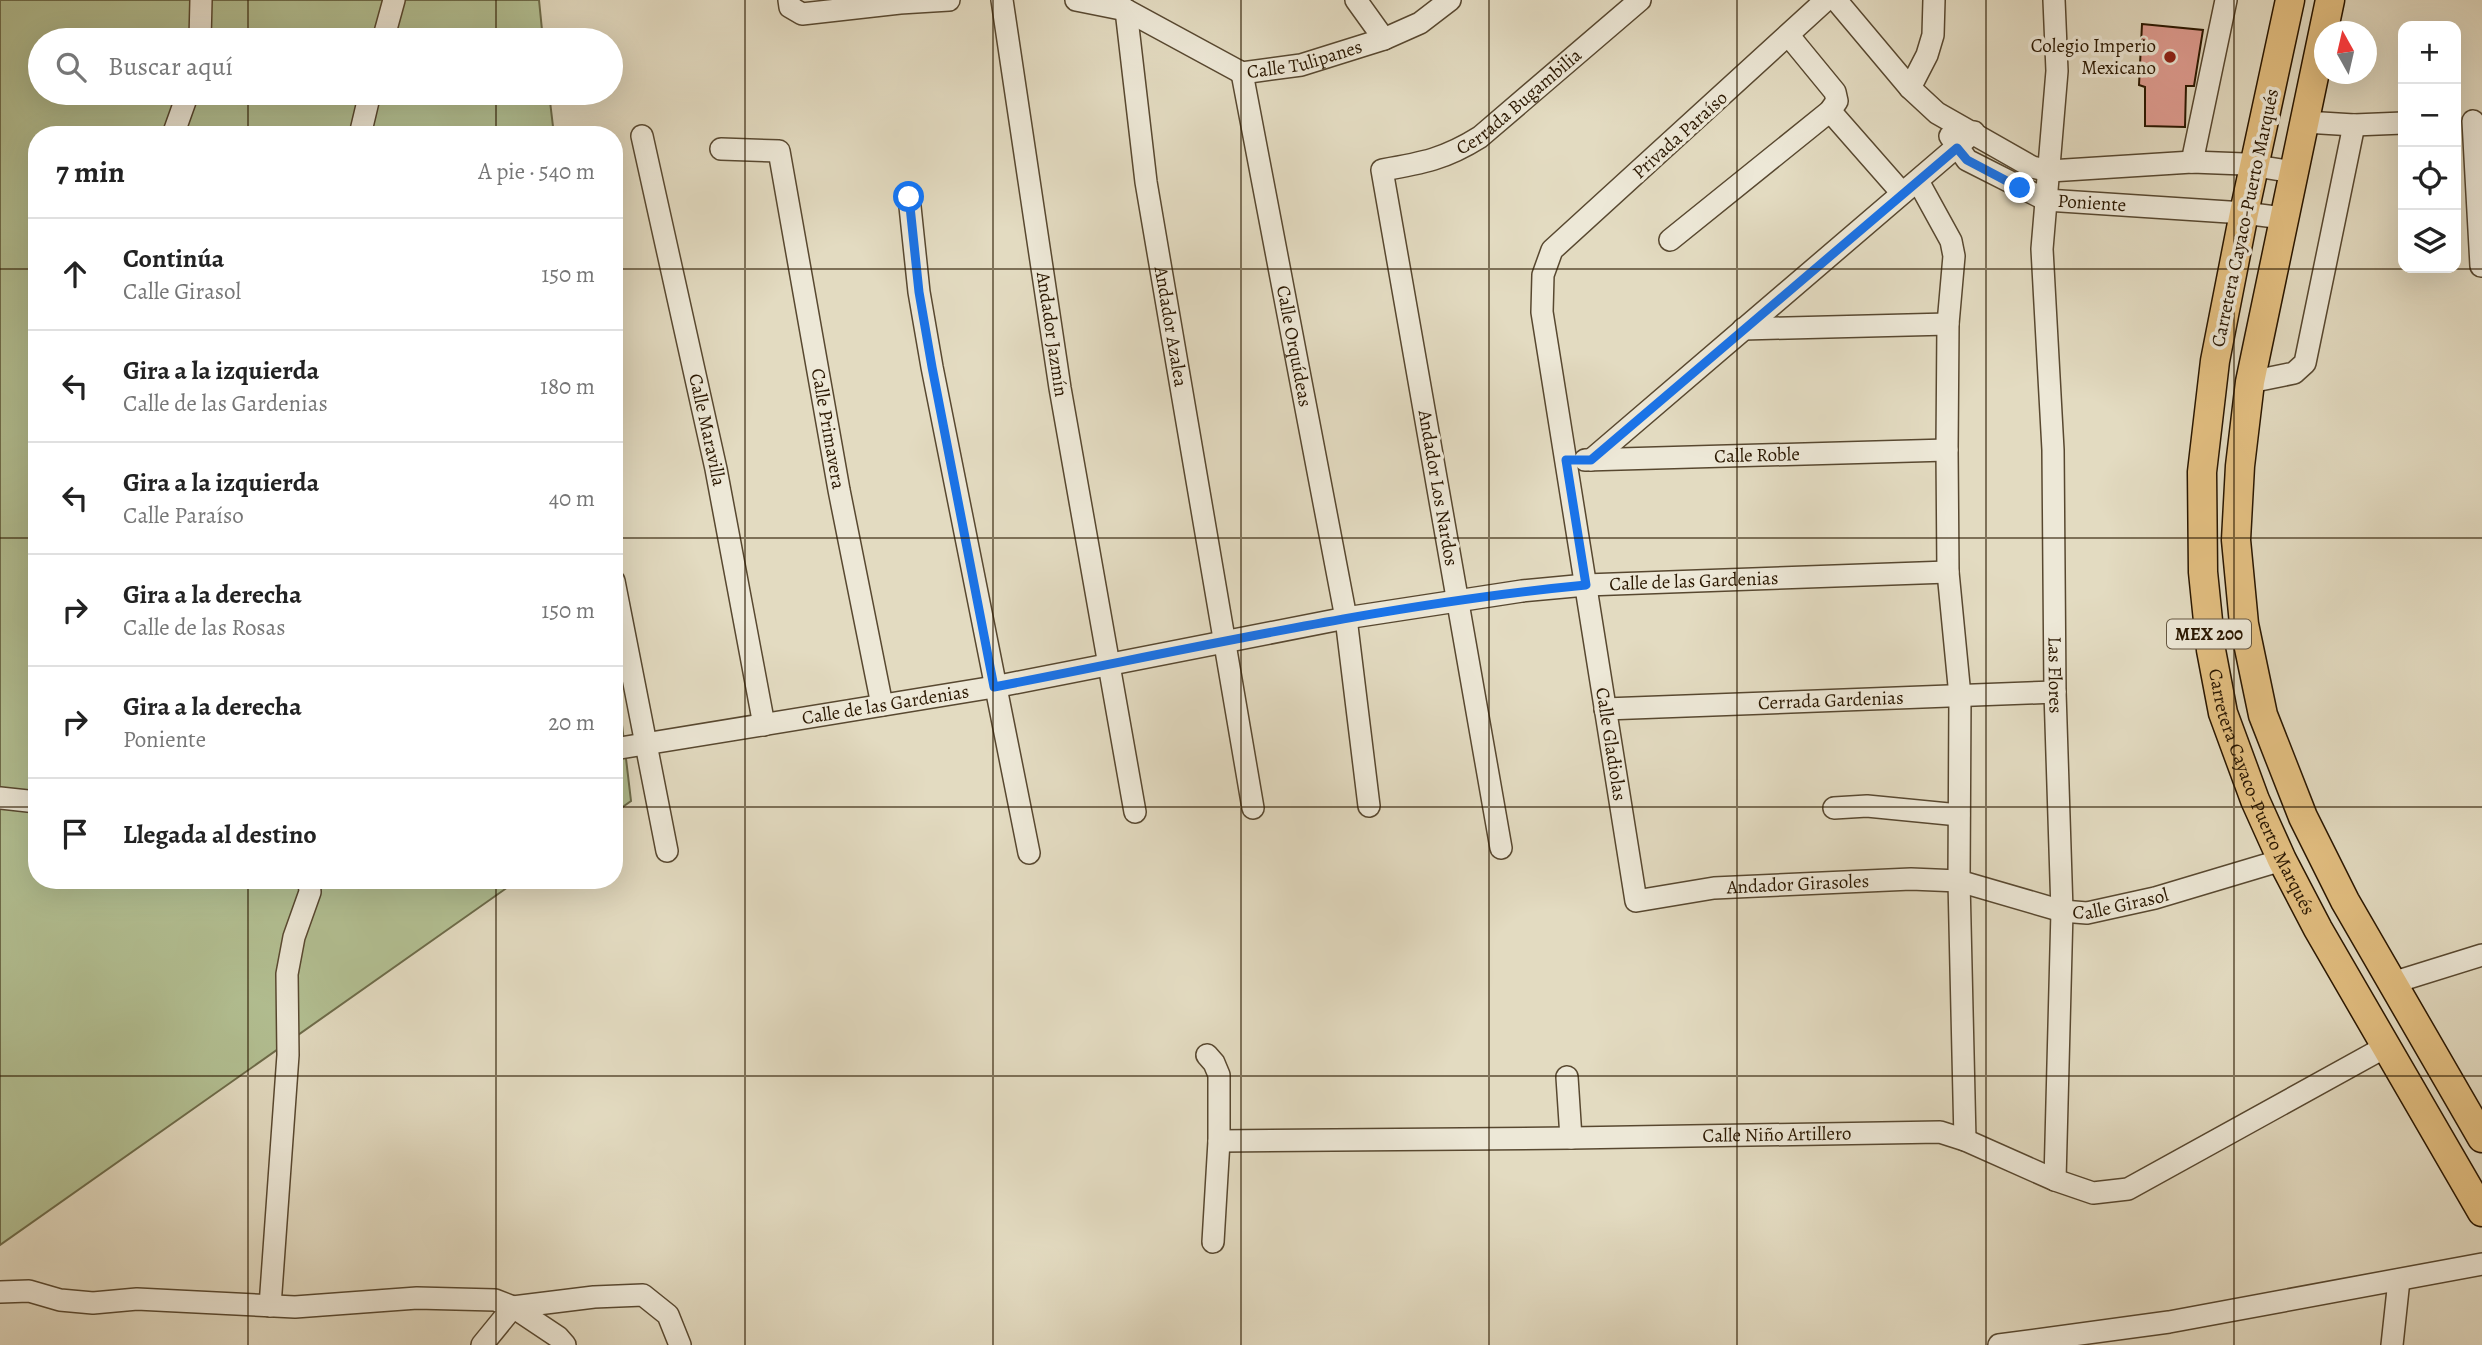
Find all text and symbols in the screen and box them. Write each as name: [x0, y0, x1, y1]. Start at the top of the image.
north arrow: [2314, 21, 2377, 84]
map controls: [2398, 21, 2461, 273]
button: +: [2398, 21, 2461, 84]
search box: [28, 28, 623, 105]
place label: Colegio Imperio Mexicano: [2031, 33, 2156, 81]
street label: Calle Tulipanes: [1245, 34, 1365, 85]
street label: Cerrada Bugambilia: [1452, 42, 1587, 161]
icon: search: [52, 48, 90, 86]
text: Buscar aquí: [108, 49, 233, 84]
marker: Colegio Imperio Mexicano: [2162, 49, 2178, 65]
button: −: [2398, 84, 2461, 147]
street label: Privada Paraíso: [1627, 85, 1733, 185]
street label: Carretera Cayaco-Puerto Marqués: [2205, 86, 2285, 350]
button: locate: [2398, 147, 2461, 210]
text: 7 min: [56, 152, 125, 192]
text: A pie · 540 m: [478, 156, 595, 187]
route end: [2004, 172, 2035, 203]
route start: [893, 181, 924, 212]
street label: Poniente: [2057, 188, 2127, 218]
button: layers: [2398, 210, 2461, 273]
text: Continúa: [123, 241, 224, 276]
icon: ahead: [56, 255, 94, 293]
text: 150 m: [541, 259, 595, 290]
street label: Andador Azalea: [1148, 264, 1194, 389]
street label: Andador Jazmín: [1030, 269, 1074, 399]
text: Calle Girasol: [123, 276, 241, 307]
street label: Calle Orquídeas: [1270, 283, 1318, 409]
text: Gira a la izquierda: [123, 353, 319, 388]
street label: Calle Primavera: [805, 366, 852, 491]
icon: left: [56, 367, 94, 405]
text: 180 m: [540, 371, 595, 402]
street label: Calle Maravilla: [682, 371, 732, 488]
text: Calle de las Gardenias: [123, 388, 328, 419]
street label: Andador Los Nardos: [1411, 407, 1465, 568]
street label: Calle Roble: [1714, 441, 1800, 469]
text: Gira a la izquierda: [123, 465, 319, 500]
icon: left: [56, 479, 94, 517]
text: 40 m: [549, 483, 595, 514]
text: Calle Paraíso: [123, 500, 244, 531]
street label: Calle de las Gardenias: [1609, 565, 1779, 597]
text: Gira a la derecha: [123, 577, 302, 612]
icon: right: [56, 591, 94, 629]
text: 150 m: [541, 595, 595, 626]
text: Calle de las Rosas: [123, 612, 286, 643]
road number: MEX 200: [2167, 620, 2251, 648]
street label: Las Flores: [2042, 636, 2069, 714]
street label: Carretera Cayaco-Puerto Marqués: [2202, 666, 2321, 919]
street label: Calle de las Gardenias: [800, 678, 971, 731]
street label: Calle Gladiolas: [1589, 685, 1633, 803]
street label: Cerrada Gardenias: [1758, 685, 1904, 716]
text: Gira a la derecha: [123, 689, 302, 724]
icon: right: [56, 703, 94, 741]
text: 20 m: [548, 707, 595, 738]
text: Poniente: [123, 724, 206, 755]
icon: arrive: [56, 815, 94, 853]
text: Llegada al destino: [123, 817, 317, 852]
street label: Andador Girasoles: [1725, 868, 1870, 900]
street label: Calle Girasol: [2072, 882, 2172, 926]
street label: Calle Niño Artillero: [1702, 1120, 1852, 1149]

